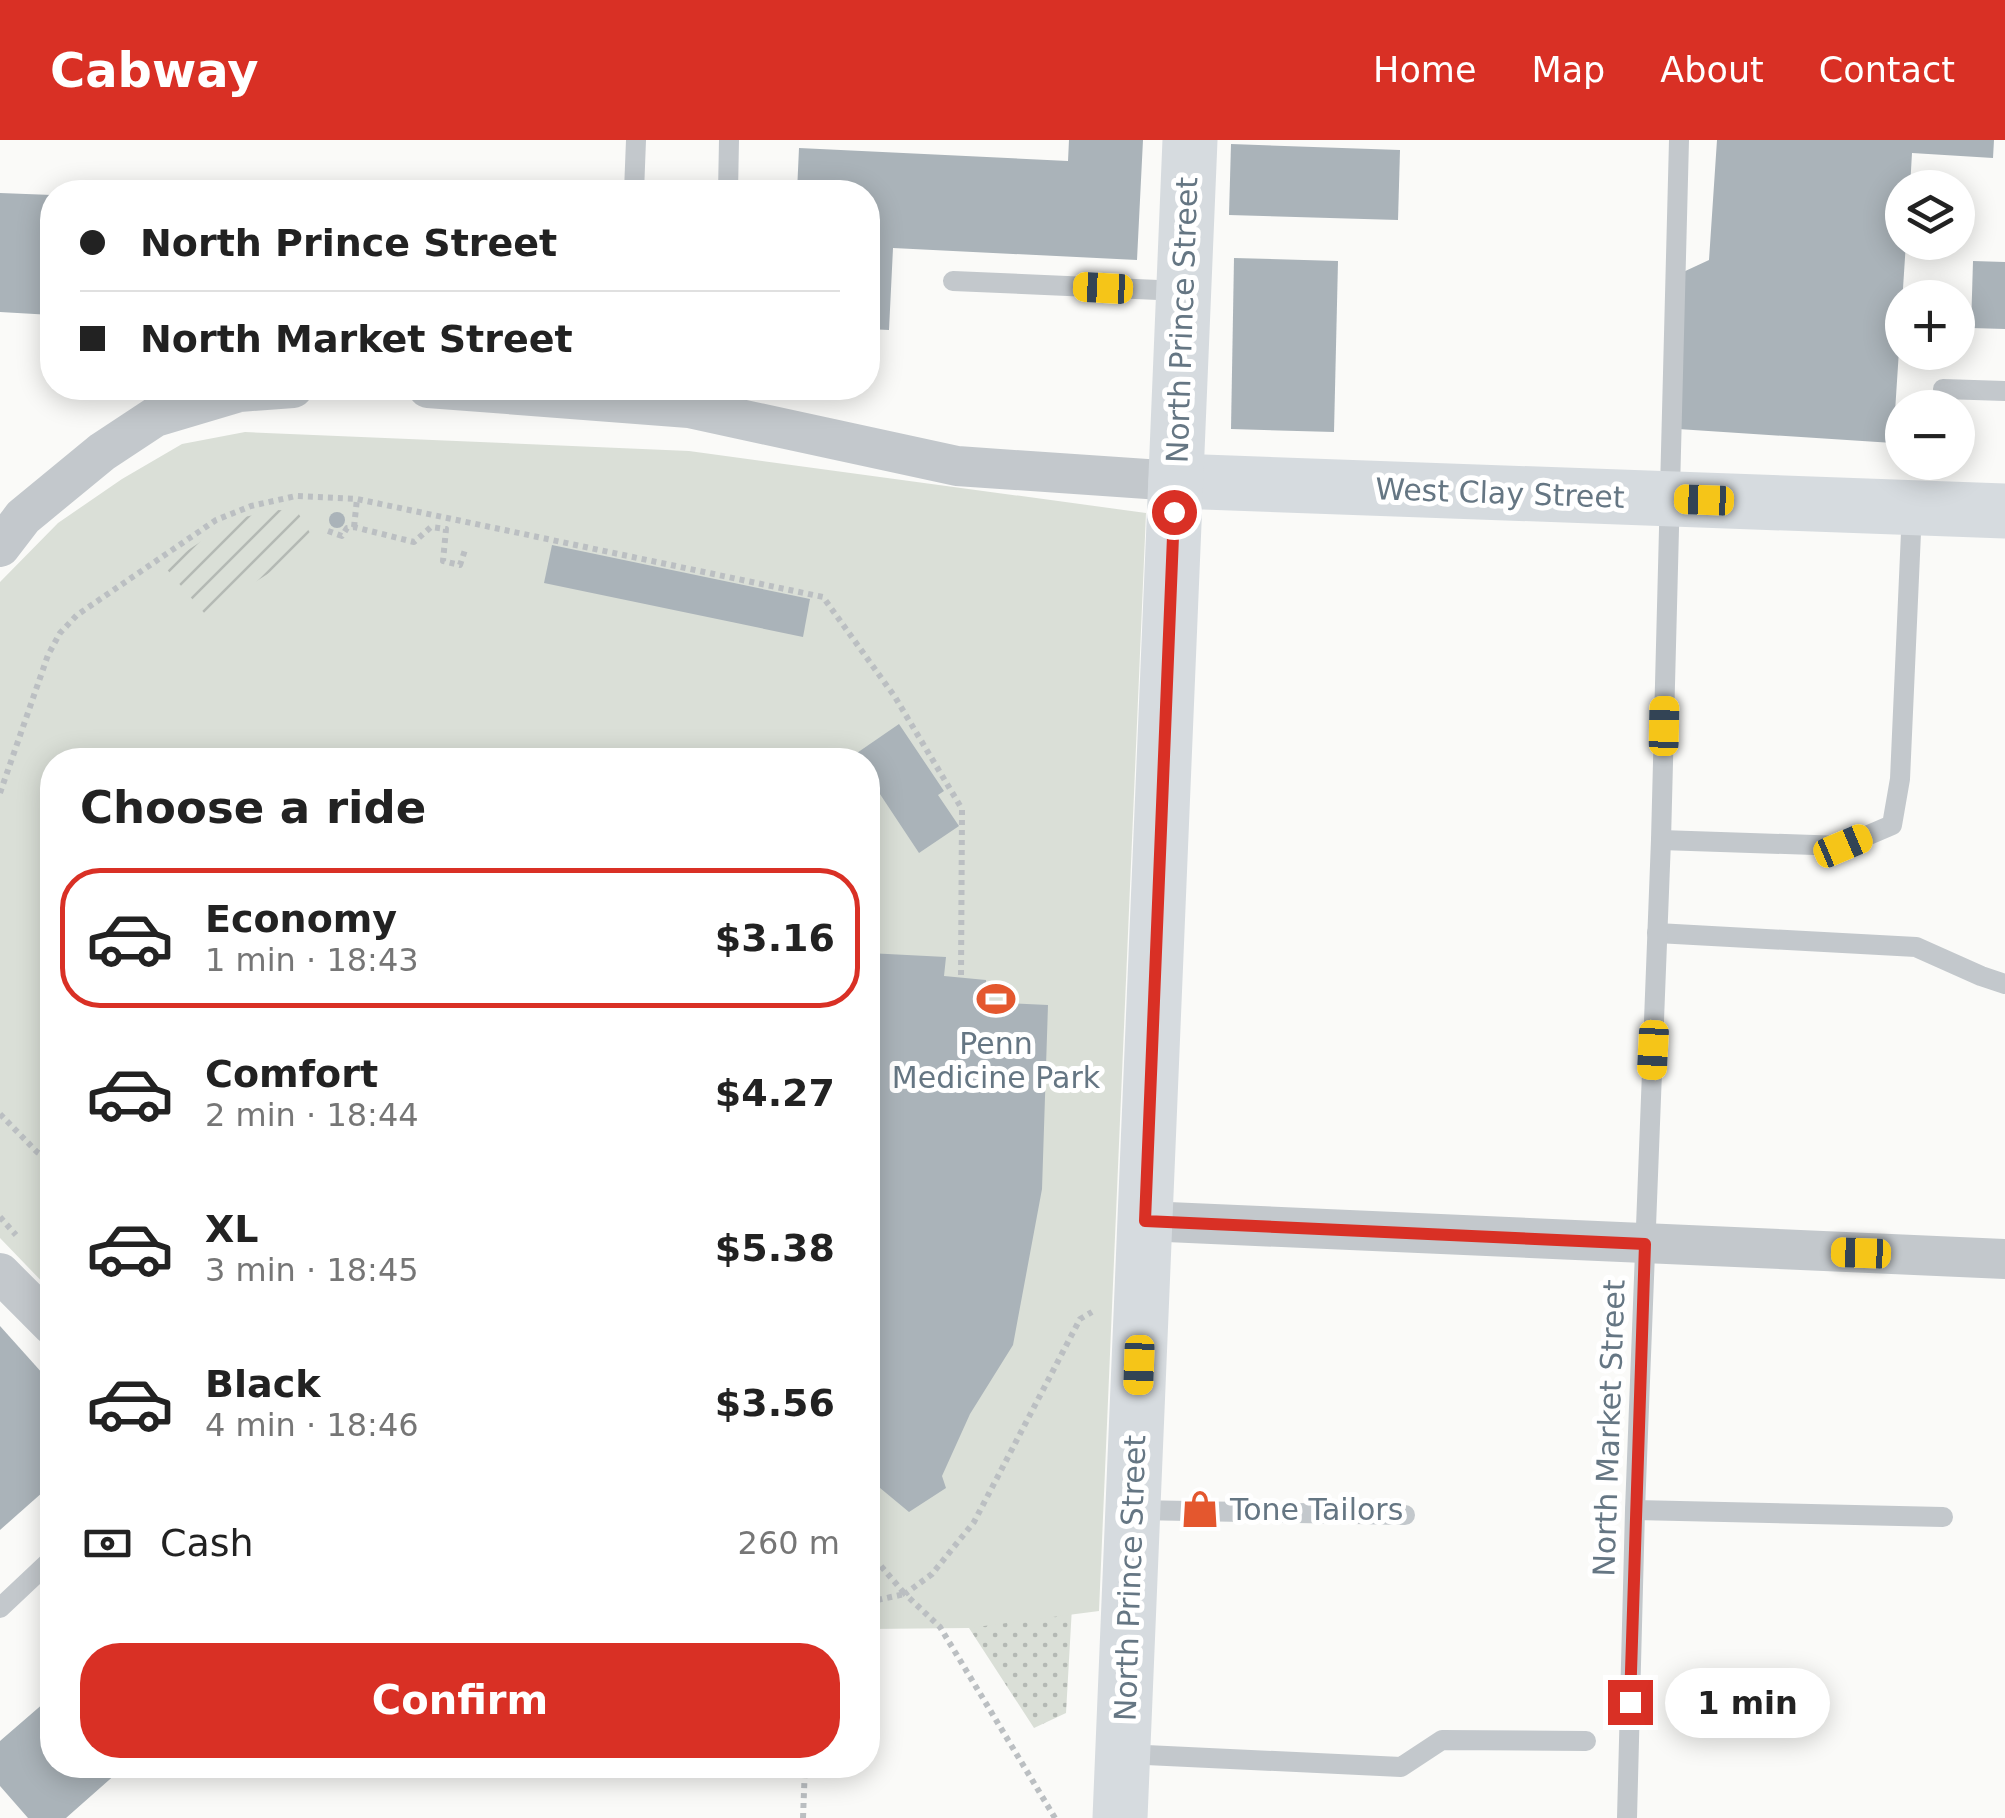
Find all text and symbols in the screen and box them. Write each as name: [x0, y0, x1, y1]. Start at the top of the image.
text: Cabway: [50, 42, 259, 98]
text: Home: [1373, 50, 1476, 90]
text: Map: [1531, 50, 1605, 90]
text: About: [1660, 50, 1764, 90]
text: Contact: [1819, 50, 1955, 90]
map controls: [1885, 170, 1975, 480]
button: layers: [1885, 170, 1975, 260]
street label: North Prince Street: [1160, 176, 1204, 464]
text: North Prince Street: [140, 221, 557, 265]
car: [1072, 271, 1134, 305]
button: +: [1885, 280, 1975, 370]
text: North Market Street: [140, 317, 573, 361]
button: −: [1885, 390, 1975, 480]
street label: West Clay Street: [1375, 471, 1625, 515]
car: [1673, 484, 1735, 516]
route start: [1152, 490, 1197, 535]
car: [1648, 696, 1680, 756]
text: Choose a ride: [80, 781, 426, 834]
car: [1810, 820, 1876, 872]
icon: car: [85, 893, 175, 983]
text: Economy: [205, 897, 397, 941]
text: $3.16: [715, 916, 835, 960]
text: 1 min · 18:43: [205, 941, 419, 979]
sports icon: Penn Medicine Park: [975, 978, 1017, 1020]
car: [1636, 1019, 1670, 1081]
place label: Penn Medicine Park: [892, 1026, 1101, 1095]
icon: car: [85, 1048, 175, 1138]
text: Comfort: [205, 1052, 378, 1096]
text: $4.27: [715, 1071, 835, 1115]
text: 2 min · 18:44: [205, 1096, 419, 1134]
icon: car: [85, 1203, 175, 1293]
text: XL: [205, 1207, 259, 1251]
text: $5.38: [715, 1226, 835, 1270]
car: [1830, 1237, 1892, 1269]
text: 3 min · 18:45: [205, 1251, 419, 1289]
street label: North Market Street: [1586, 1279, 1632, 1577]
car: [1123, 1334, 1155, 1396]
icon: car: [85, 1358, 175, 1448]
text: Black: [205, 1362, 320, 1406]
text: $3.56: [715, 1381, 835, 1425]
text: 4 min · 18:46: [205, 1406, 419, 1444]
street label: North Prince Street: [1108, 1434, 1152, 1722]
shop icon: Tone Tailors: [1179, 1488, 1221, 1530]
place label: Tone Tailors: [1229, 1492, 1403, 1527]
icon: cash: [80, 1516, 135, 1571]
text: Cash: [160, 1521, 254, 1565]
text: 260 m: [738, 1524, 840, 1562]
button: Confirm: [80, 1643, 840, 1758]
callout: 1 min: [1665, 1667, 1830, 1737]
route end: [1608, 1680, 1653, 1725]
text: 1 min: [1697, 1684, 1798, 1722]

